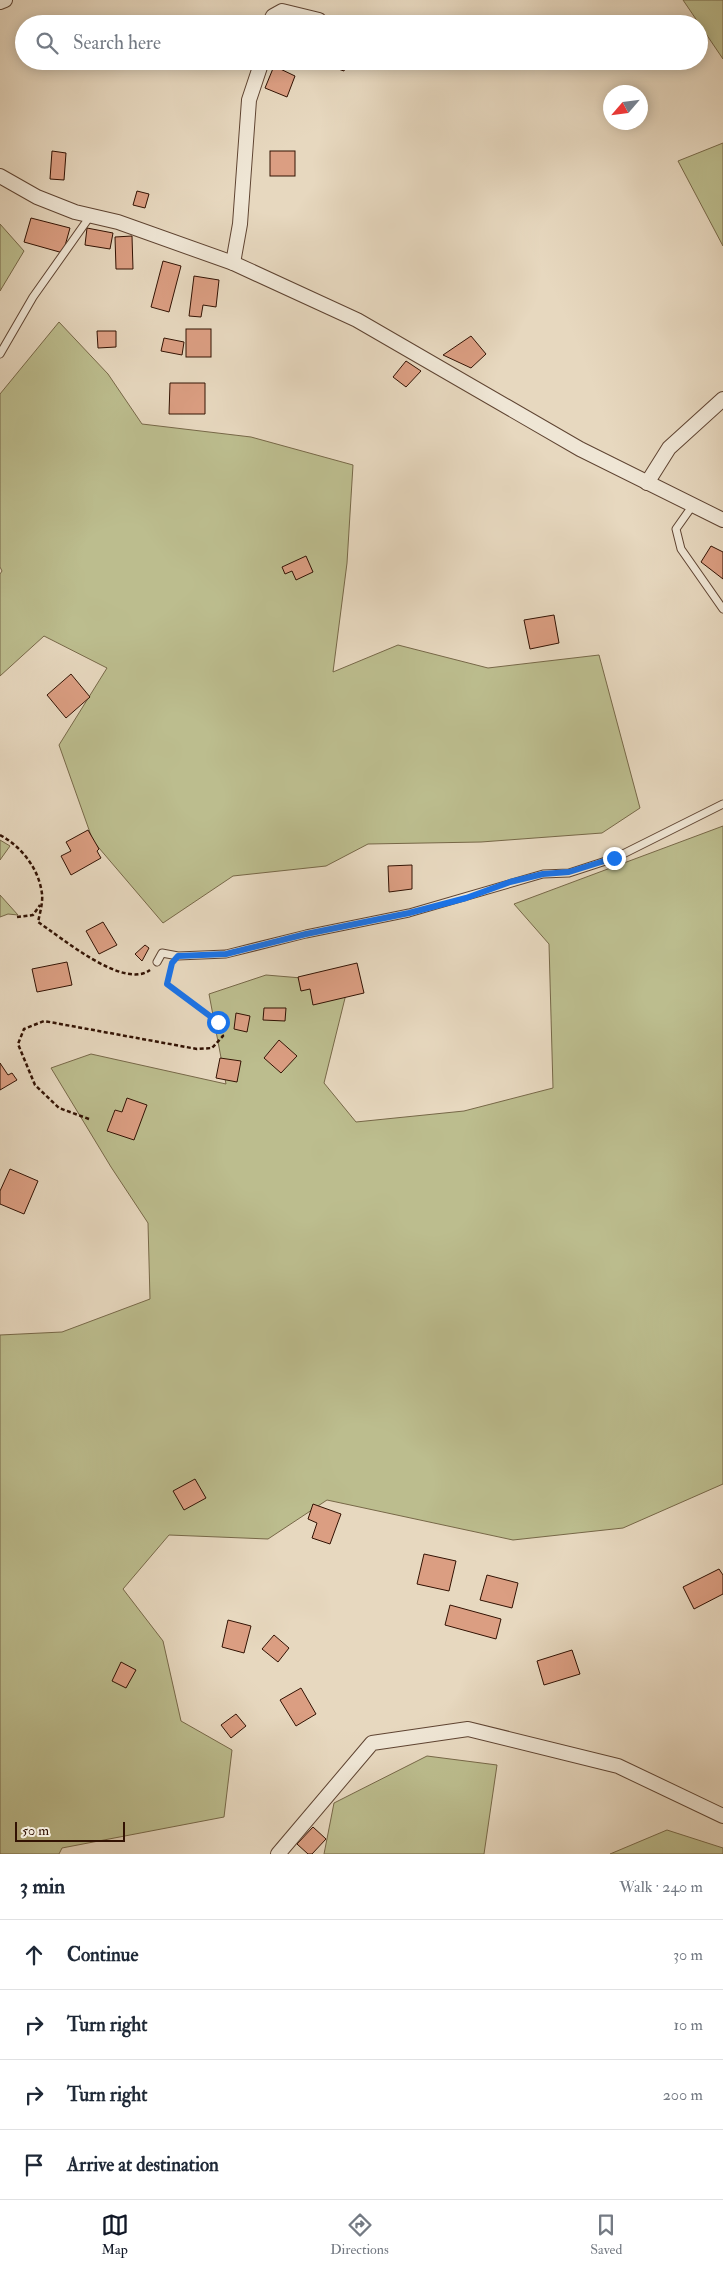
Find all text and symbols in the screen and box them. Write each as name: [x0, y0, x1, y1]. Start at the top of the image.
search box: [15, 15, 708, 70]
icon: search: [33, 29, 61, 57]
text: Search here: [73, 31, 161, 55]
north arrow: [603, 85, 648, 130]
route end: [603, 847, 626, 870]
route start: [207, 1011, 230, 1034]
scale bar: [15, 1819, 125, 1842]
text: 50 m: [22, 1822, 49, 1839]
text: 3 min: [20, 1873, 65, 1900]
text: Walk · 240 m: [619, 1877, 703, 1897]
icon: ahead: [20, 1941, 48, 1969]
text: Continue: [67, 1943, 138, 1967]
text: 30 m: [673, 1945, 703, 1965]
icon: right: [20, 2011, 48, 2039]
text: Turn right: [67, 2013, 147, 2037]
text: 10 m: [673, 2015, 703, 2035]
icon: right: [20, 2081, 48, 2109]
text: Turn right: [67, 2083, 147, 2107]
text: 200 m: [663, 2085, 703, 2105]
icon: arrive: [20, 2151, 48, 2179]
text: Arrive at destination: [67, 2153, 219, 2177]
tab: Map: [101, 2211, 129, 2258]
tab: Directions: [330, 2211, 389, 2258]
tab: Saved: [590, 2211, 622, 2258]

